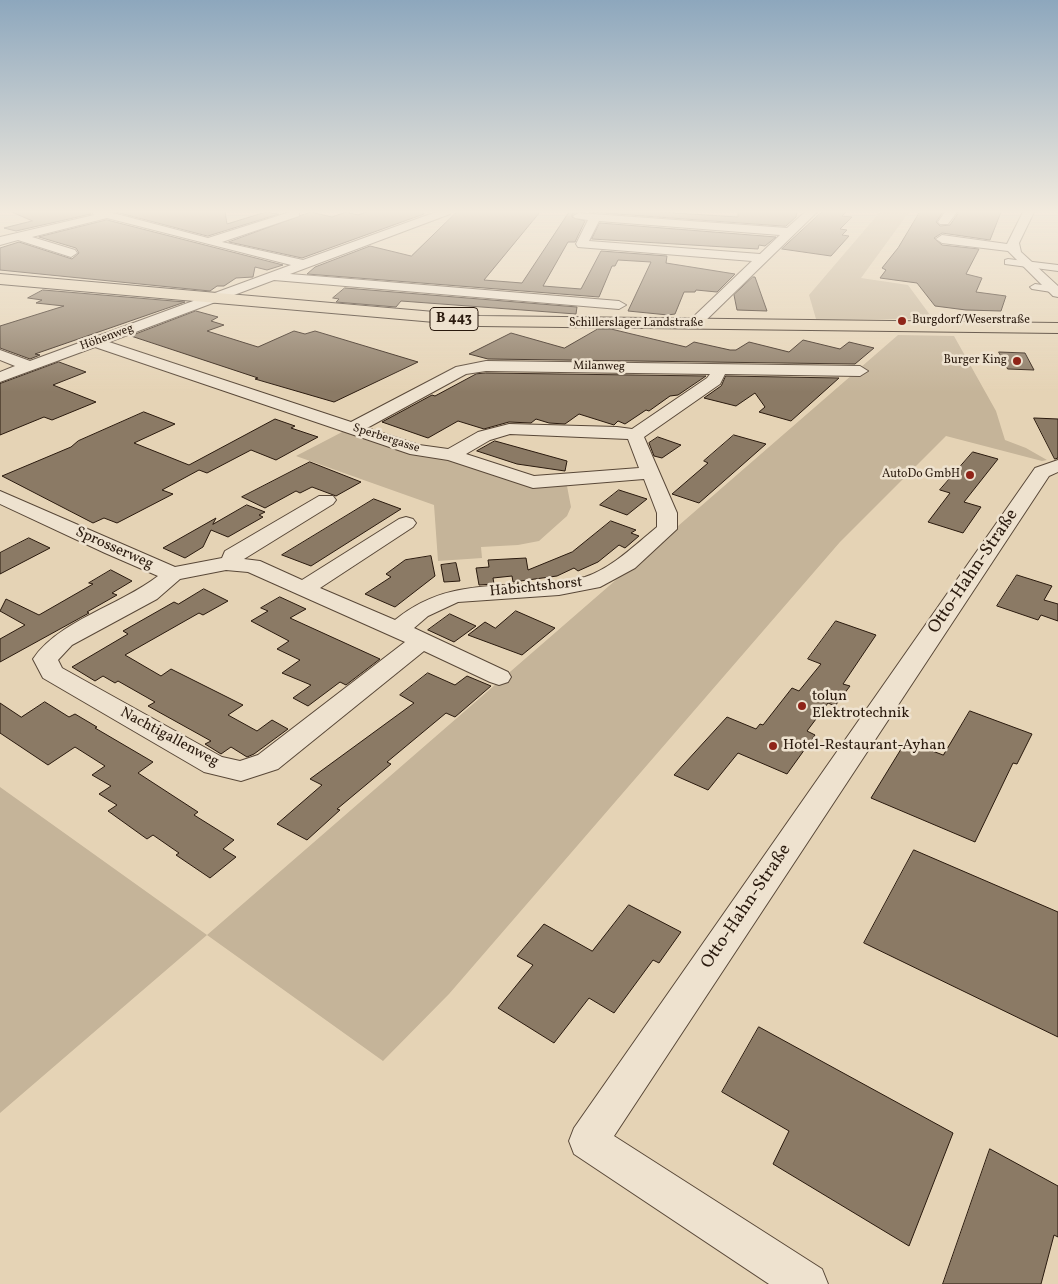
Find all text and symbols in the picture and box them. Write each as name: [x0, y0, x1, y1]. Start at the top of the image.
road number: B 443: [430, 308, 478, 330]
place label: Burgdorf/Weserstraße: [912, 314, 1030, 328]
marker: Burgdorf/Weserstraße: [896, 315, 908, 327]
street label: Schillerslager Landstraße: [569, 317, 703, 331]
street label: Höhenweg: [78, 322, 136, 354]
place label: Burger King: [943, 354, 1007, 368]
marker: Burger King: [1011, 355, 1023, 367]
street label: Milanweg: [573, 359, 625, 375]
street label: Sperbergasse: [351, 421, 421, 457]
place label: AutoDo GmbH: [882, 468, 960, 482]
marker: AutoDo GmbH: [964, 469, 976, 481]
street label: Otto-Hahn-Straße: [924, 506, 1024, 638]
street label: Sprosserweg: [72, 524, 156, 574]
street label: Habichtshorst: [489, 574, 583, 602]
place label: tolun Elektrotechnik: [812, 688, 909, 723]
marker: tolun Elektrotechnik: [796, 700, 808, 712]
street label: Nachtigallenweg: [116, 704, 222, 772]
place label: Hotel-Restaurant-Ayhan: [783, 737, 946, 755]
marker: Hotel-Restaurant-Ayhan: [767, 740, 779, 752]
street label: Otto-Hahn-Straße: [697, 841, 797, 973]

